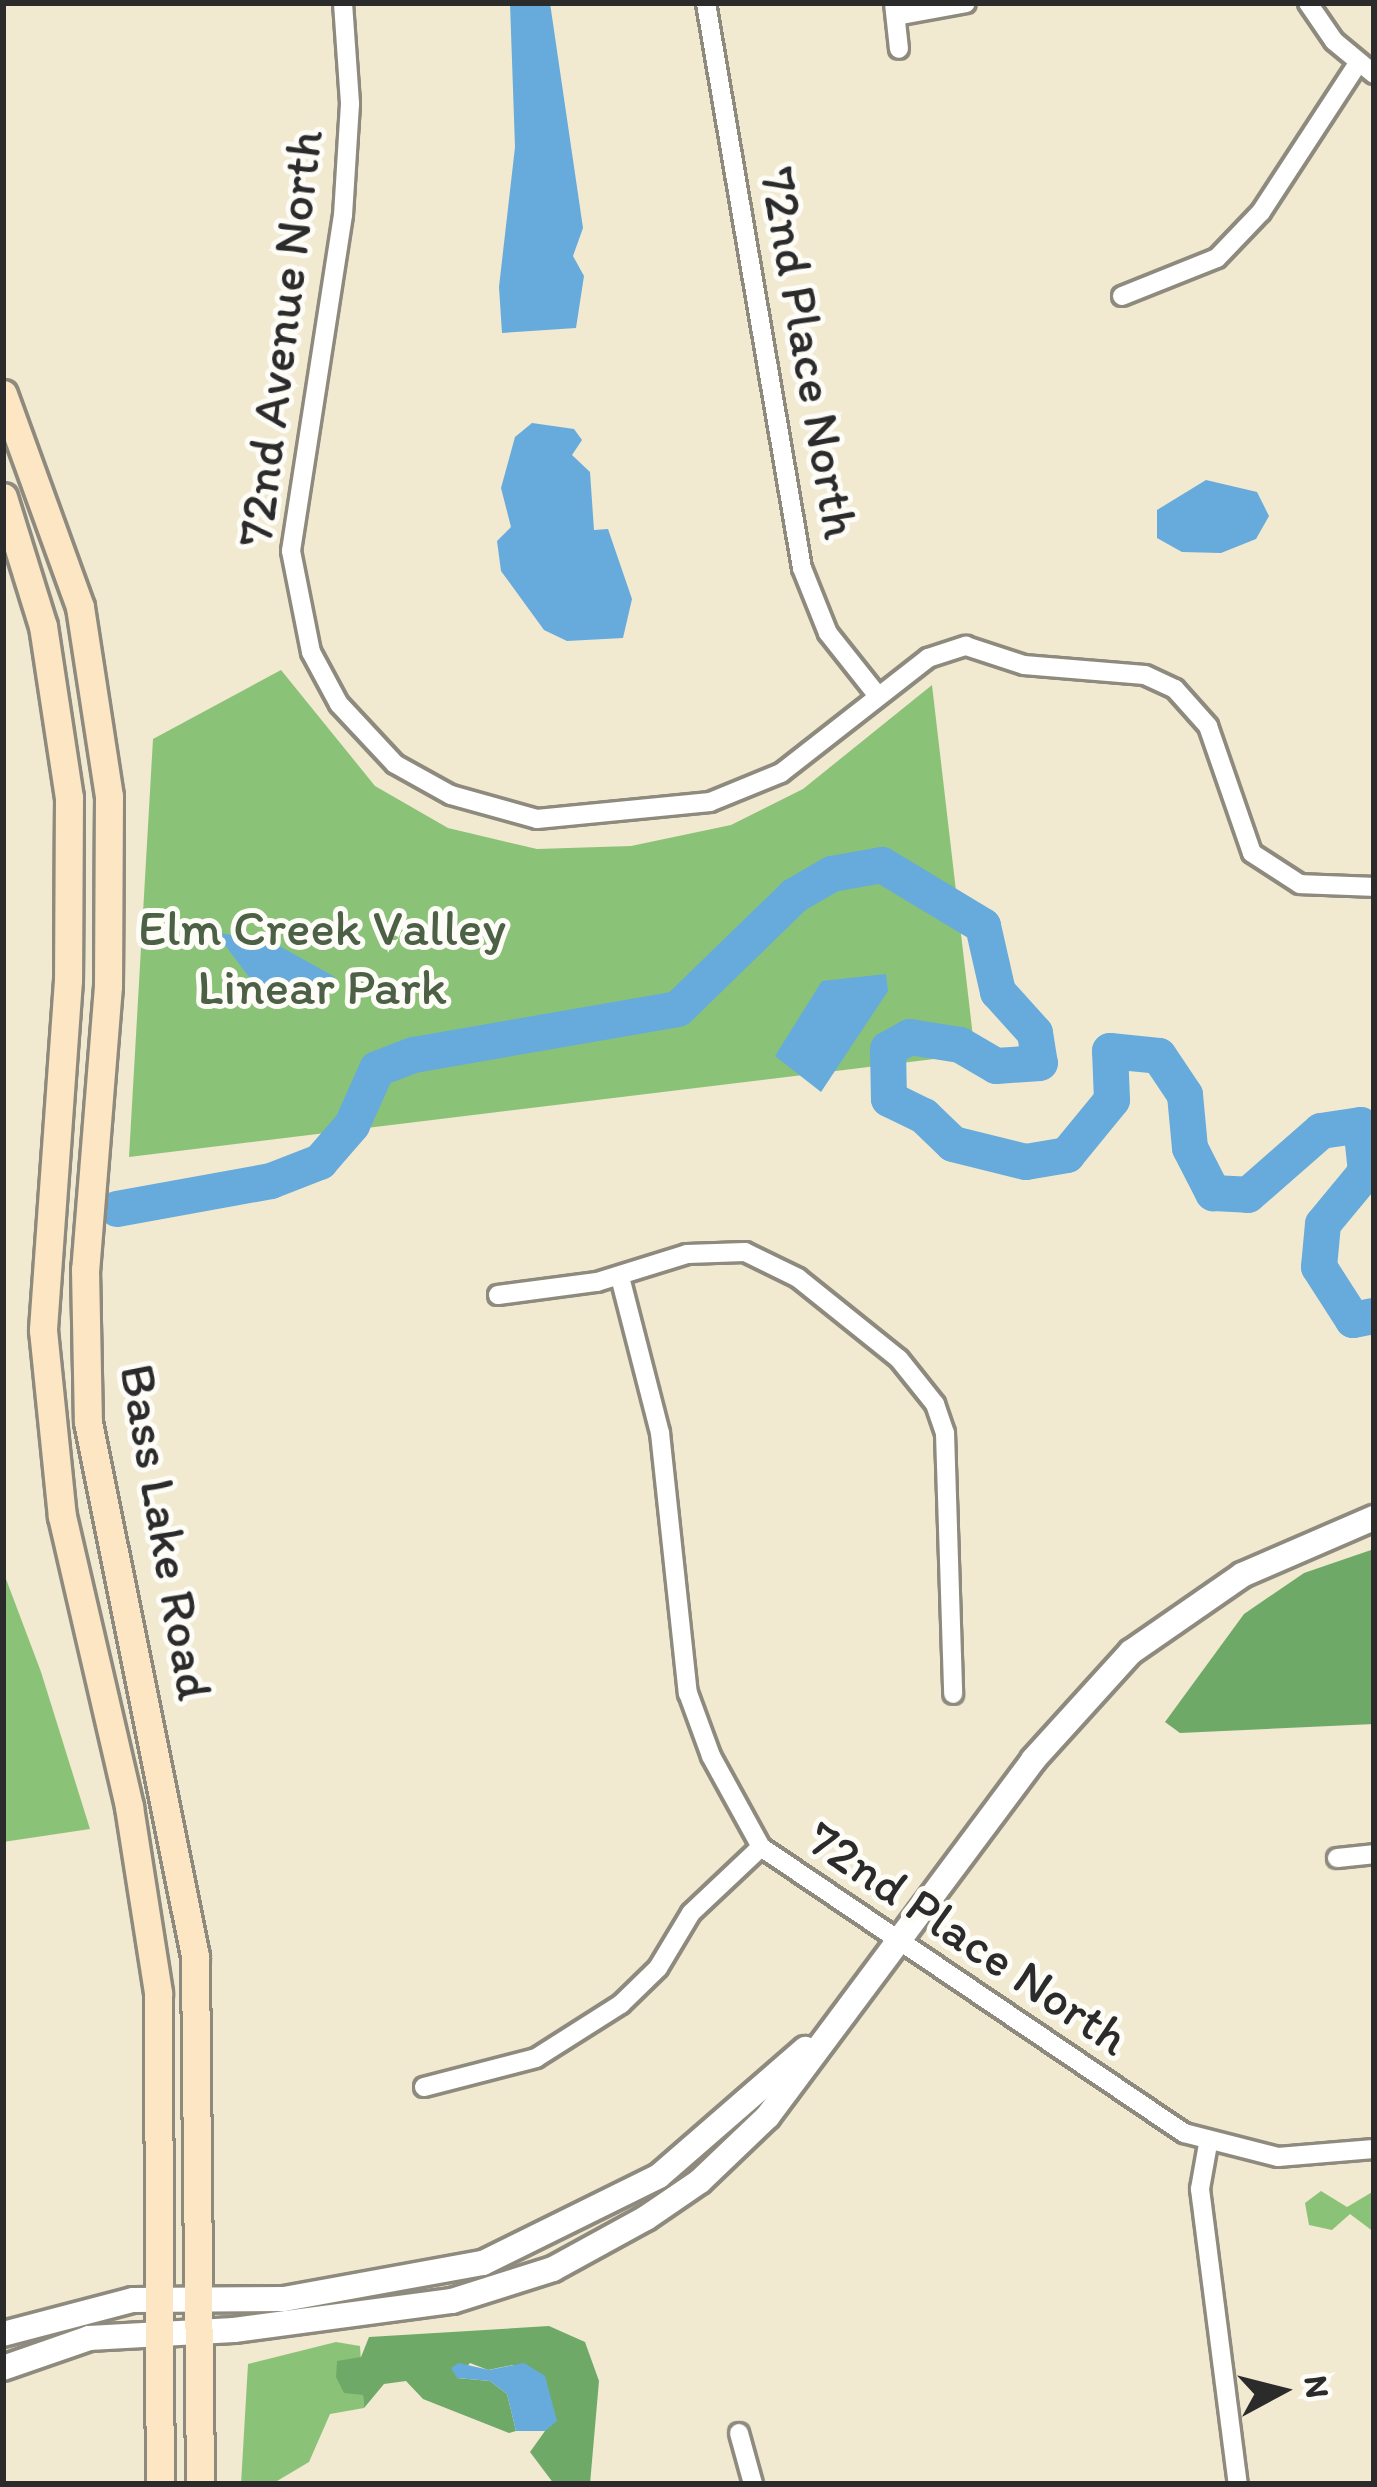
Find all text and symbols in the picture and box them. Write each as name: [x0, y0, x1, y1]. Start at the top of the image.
street label: 72nd Avenue North: [224, 127, 336, 549]
street label: 72nd Place North: [746, 163, 872, 543]
park label: Elm Creek Valley Linear Park: [139, 898, 505, 1018]
street label: Bass Lake Road: [106, 1359, 226, 1705]
street label: 72nd Place North: [795, 1808, 1141, 2068]
north arrow: [1221, 2331, 1341, 2451]
text: N: [1297, 2373, 1338, 2400]

